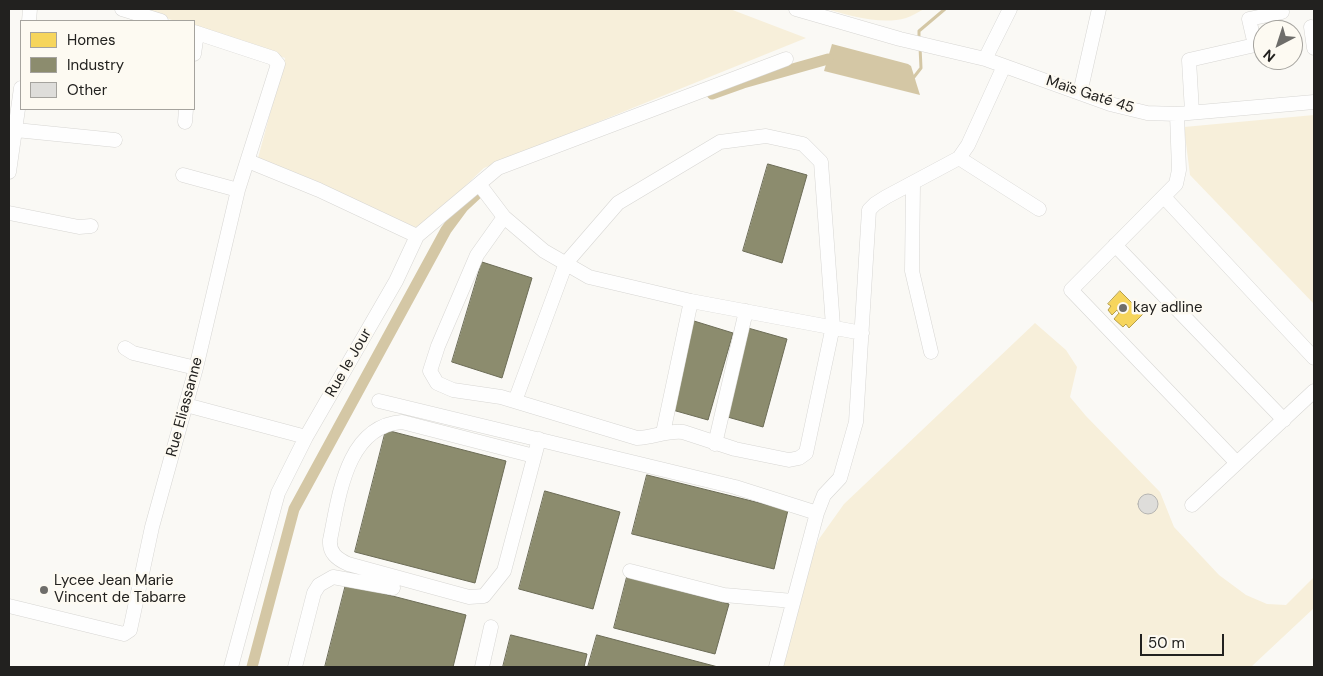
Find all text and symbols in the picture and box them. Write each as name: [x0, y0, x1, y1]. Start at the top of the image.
legend: [20, 20, 195, 110]
north arrow: [1253, 20, 1303, 70]
text: Homes: [67, 30, 116, 50]
text: N: [1259, 46, 1279, 66]
text: Industry: [67, 55, 124, 75]
street label: Maïs Gaté 45: [1044, 72, 1136, 118]
text: Other: [67, 80, 107, 100]
place label: kay adline: [1133, 299, 1202, 317]
marker: kay adline: [1117, 302, 1129, 314]
street label: Rue le Jour: [322, 325, 376, 401]
street label: Rue Eliassanne: [163, 355, 207, 459]
place label: Lycee Jean Marie Vincent de Tabarre: [54, 572, 186, 607]
marker: Lycee Jean Marie Vincent de Tabarre: [38, 584, 50, 596]
scale bar: [1143, 624, 1227, 656]
text: 50 m: [1148, 633, 1185, 653]

